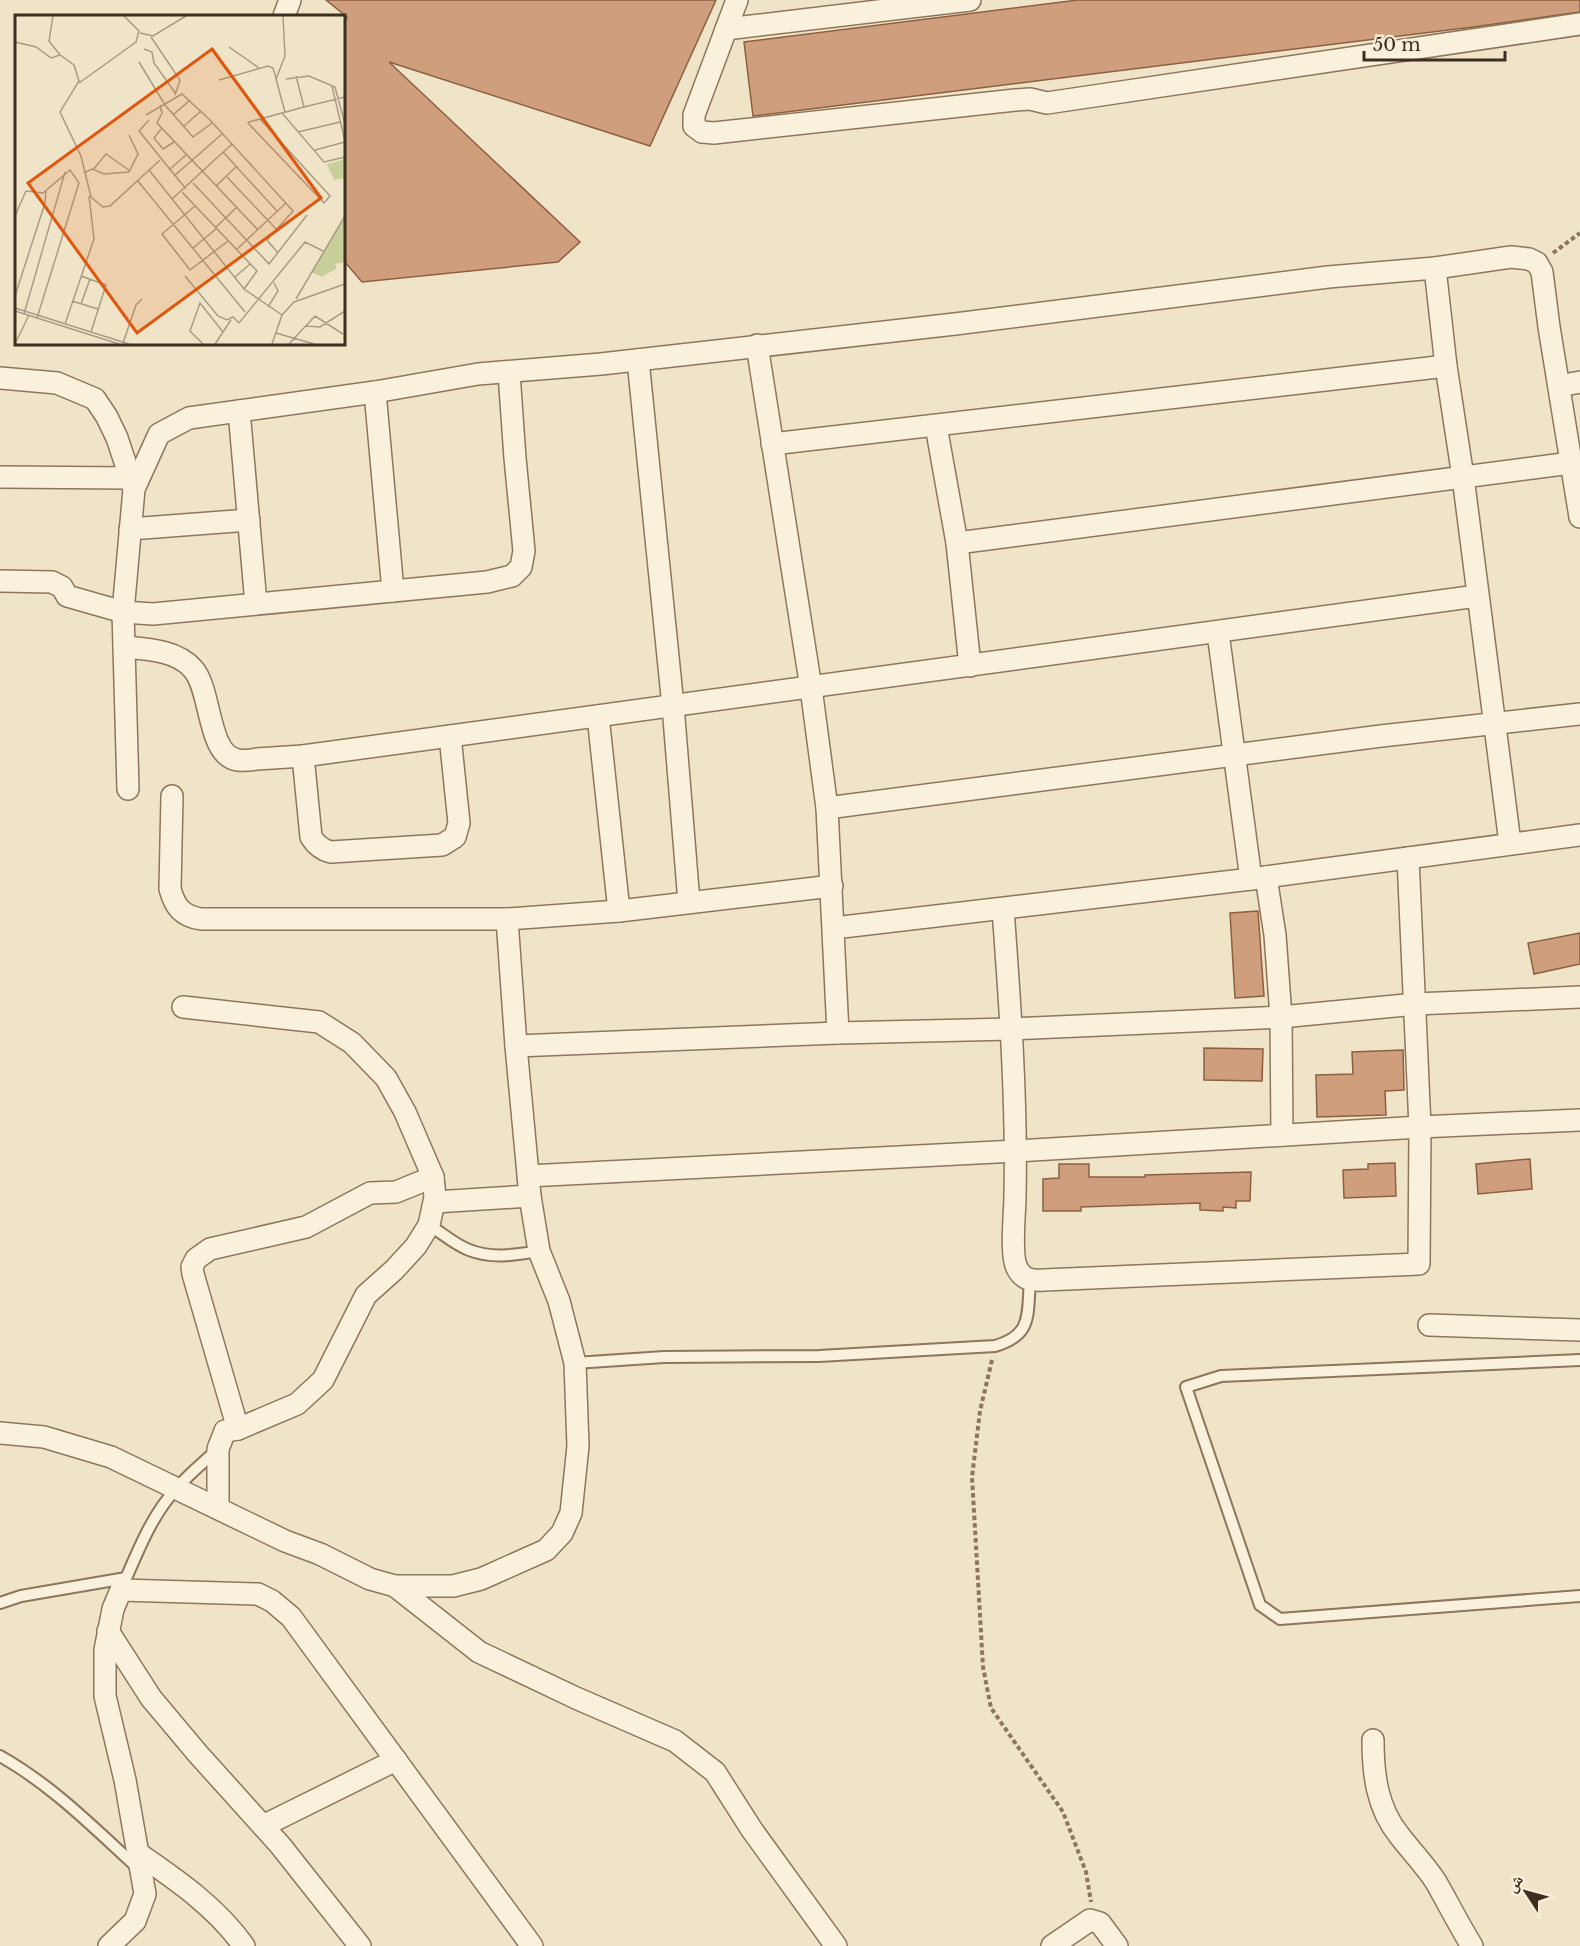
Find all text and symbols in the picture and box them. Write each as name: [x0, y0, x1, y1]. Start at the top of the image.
inset map: [15, 15, 345, 345]
scale bar: [1364, 24, 1505, 62]
text: 50 m: [1373, 34, 1421, 56]
north arrow: [1496, 1862, 1556, 1922]
text: ش: [1501, 1870, 1527, 1896]

